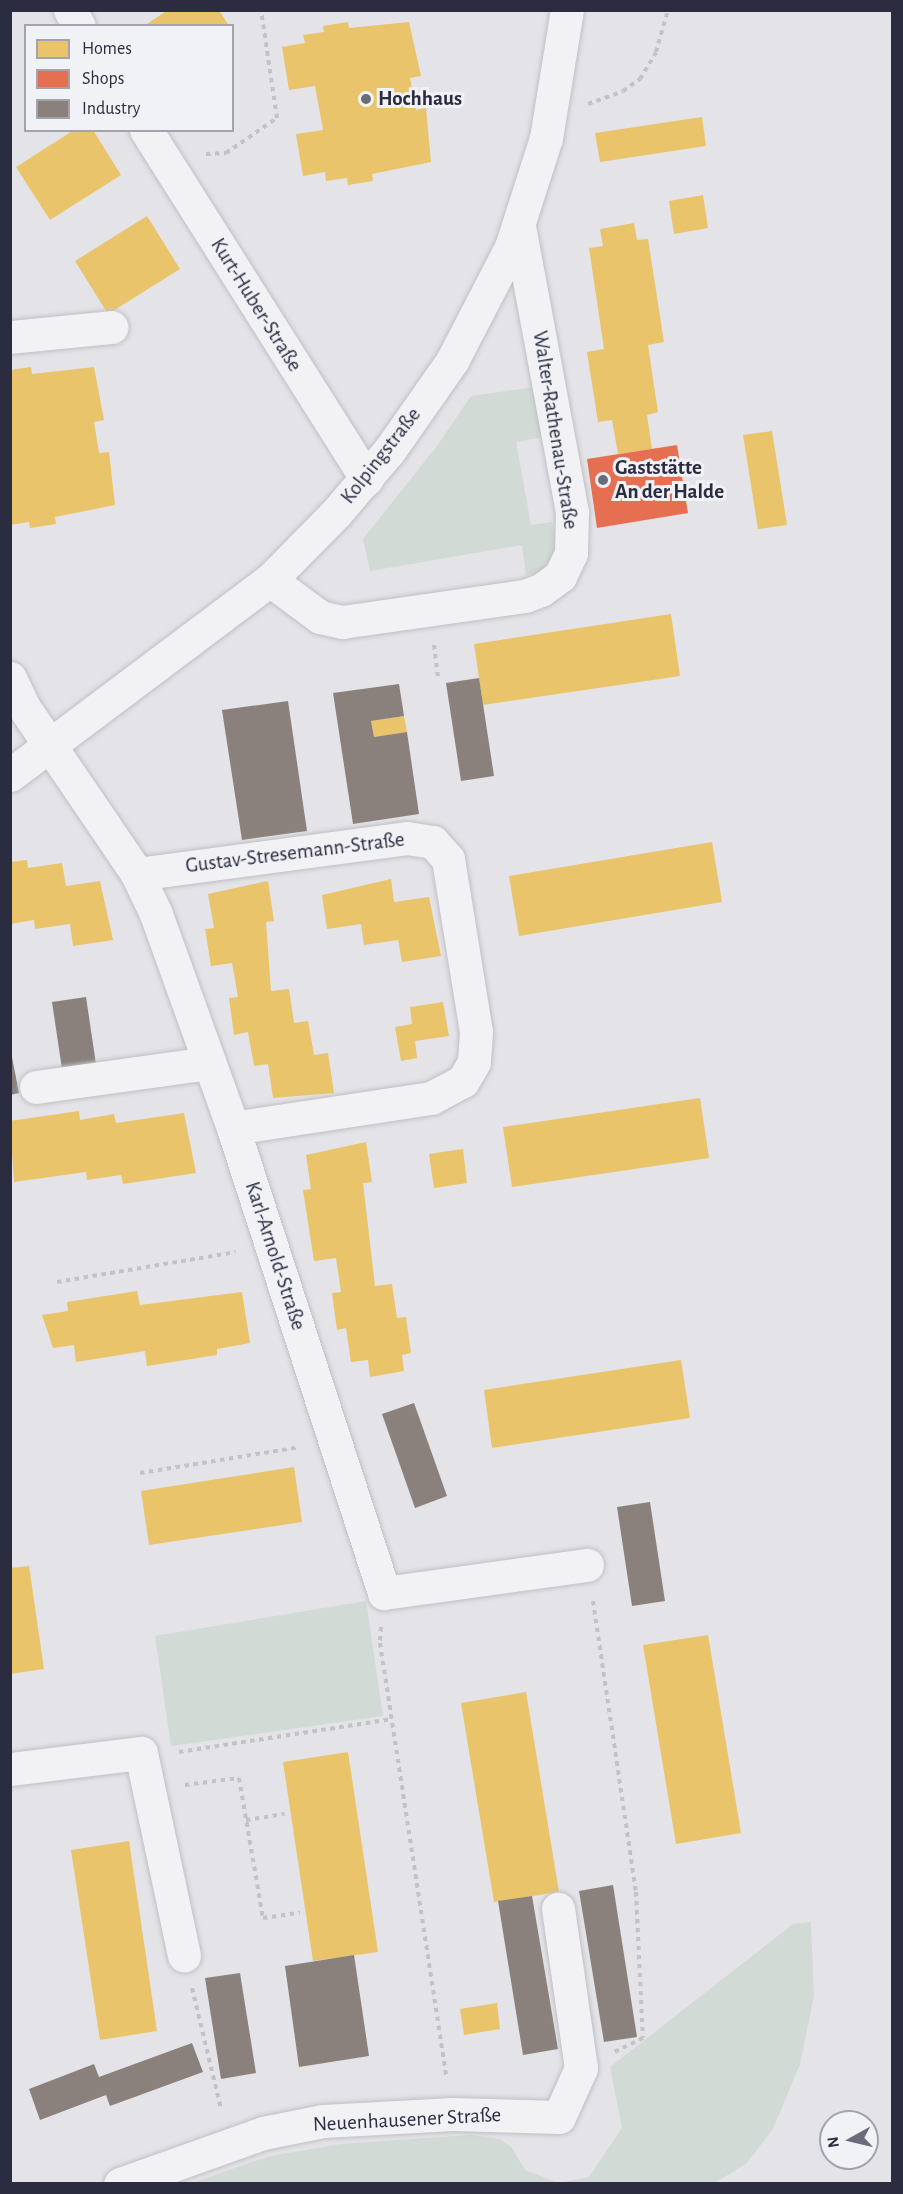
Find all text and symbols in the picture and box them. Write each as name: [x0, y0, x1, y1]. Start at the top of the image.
legend: [24, 24, 234, 132]
text: Homes: [82, 40, 132, 58]
text: Shops: [82, 70, 124, 88]
place label: Hochhaus: [378, 86, 462, 112]
marker: Hochhaus: [359, 92, 373, 106]
text: Industry: [82, 100, 141, 118]
street label: Kurt-Huber-Straße: [205, 234, 307, 376]
street label: Walter-Rathenau-Straße: [527, 329, 583, 531]
street label: Kolpingstraße: [336, 403, 426, 509]
place label: Gaststätte An der Halde: [615, 455, 724, 505]
marker: Gaststätte An der Halde: [596, 473, 610, 487]
street label: Gustav-Stresemann-Straße: [184, 827, 406, 879]
street label: Karl-Arnold-Straße: [239, 1179, 311, 1333]
street label: Neuenhausener Straße: [312, 2102, 502, 2138]
north arrow: [819, 2110, 879, 2170]
text: N: [824, 2136, 842, 2149]

